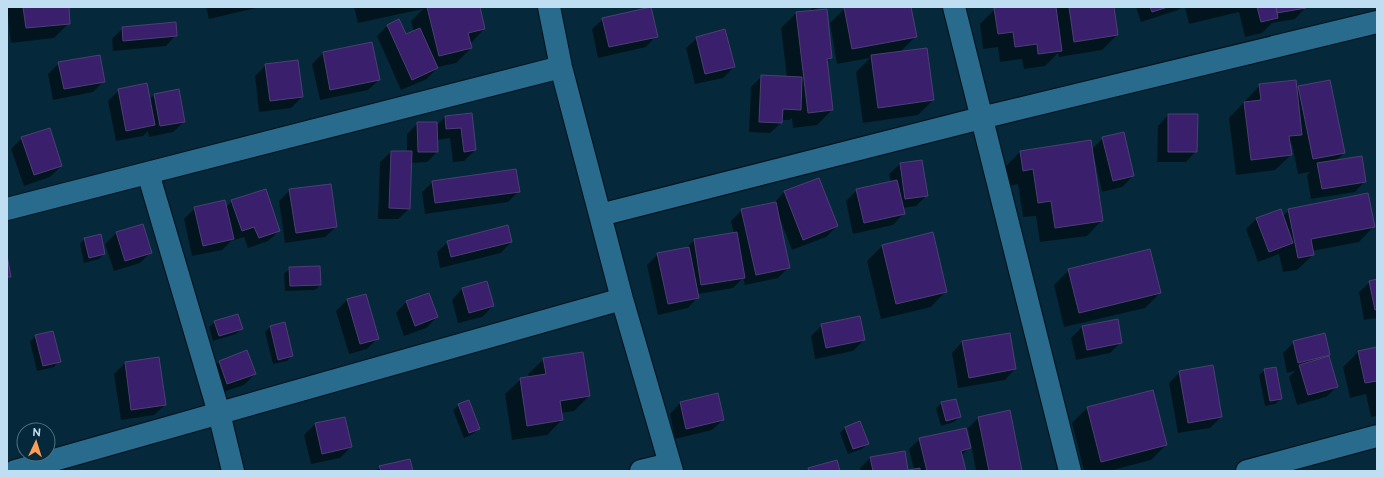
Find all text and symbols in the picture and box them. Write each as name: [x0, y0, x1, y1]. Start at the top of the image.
north arrow: [16, 422, 56, 462]
text: N: [32, 426, 41, 439]

